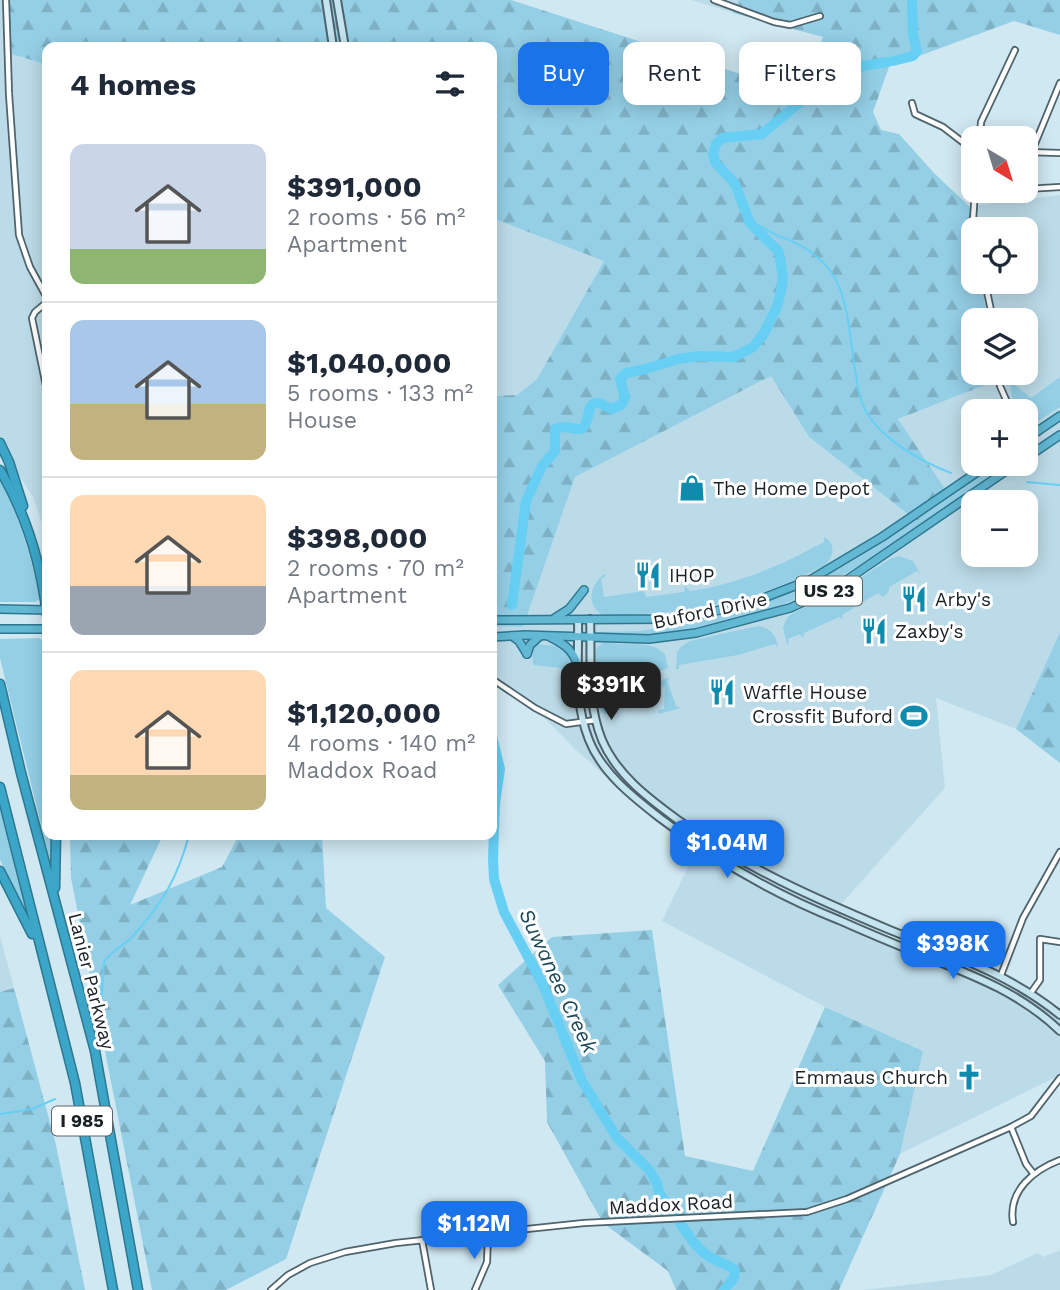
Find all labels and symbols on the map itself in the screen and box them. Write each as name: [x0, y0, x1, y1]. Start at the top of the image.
north arrow: [961, 126, 1038, 203]
shop icon: The Home Depot: [677, 473, 707, 503]
place label: The Home Depot: [713, 477, 870, 500]
restaurant icon: IHOP: [633, 560, 663, 590]
place label: IHOP: [669, 564, 714, 587]
road number: US 23: [796, 576, 862, 606]
restaurant icon: Arby's: [899, 584, 929, 614]
street label: Buford Drive: [651, 587, 769, 634]
place label: Arby's: [935, 588, 991, 611]
restaurant icon: Zaxby's: [859, 616, 889, 646]
place label: Zaxby's: [895, 620, 964, 643]
pin: $391K: [562, 662, 660, 722]
restaurant icon: Waffle House: [707, 677, 737, 707]
place label: Waffle House: [743, 681, 867, 704]
sports icon: Crossfit Buford: [899, 701, 929, 731]
place label: Crossfit Buford: [752, 705, 893, 728]
pin: $1.04M: [670, 820, 784, 880]
water label: Suwanee Creek: [514, 905, 603, 1057]
street label: Lanier Parkway: [63, 910, 120, 1052]
pin: $398K: [904, 922, 1002, 981]
church icon: Emmaus Church: [954, 1062, 984, 1092]
place label: Emmaus Church: [794, 1066, 948, 1089]
road number: I 985: [52, 1106, 112, 1136]
street label: Maddox Road: [608, 1190, 734, 1219]
pin: $1.12M: [417, 1202, 531, 1261]

